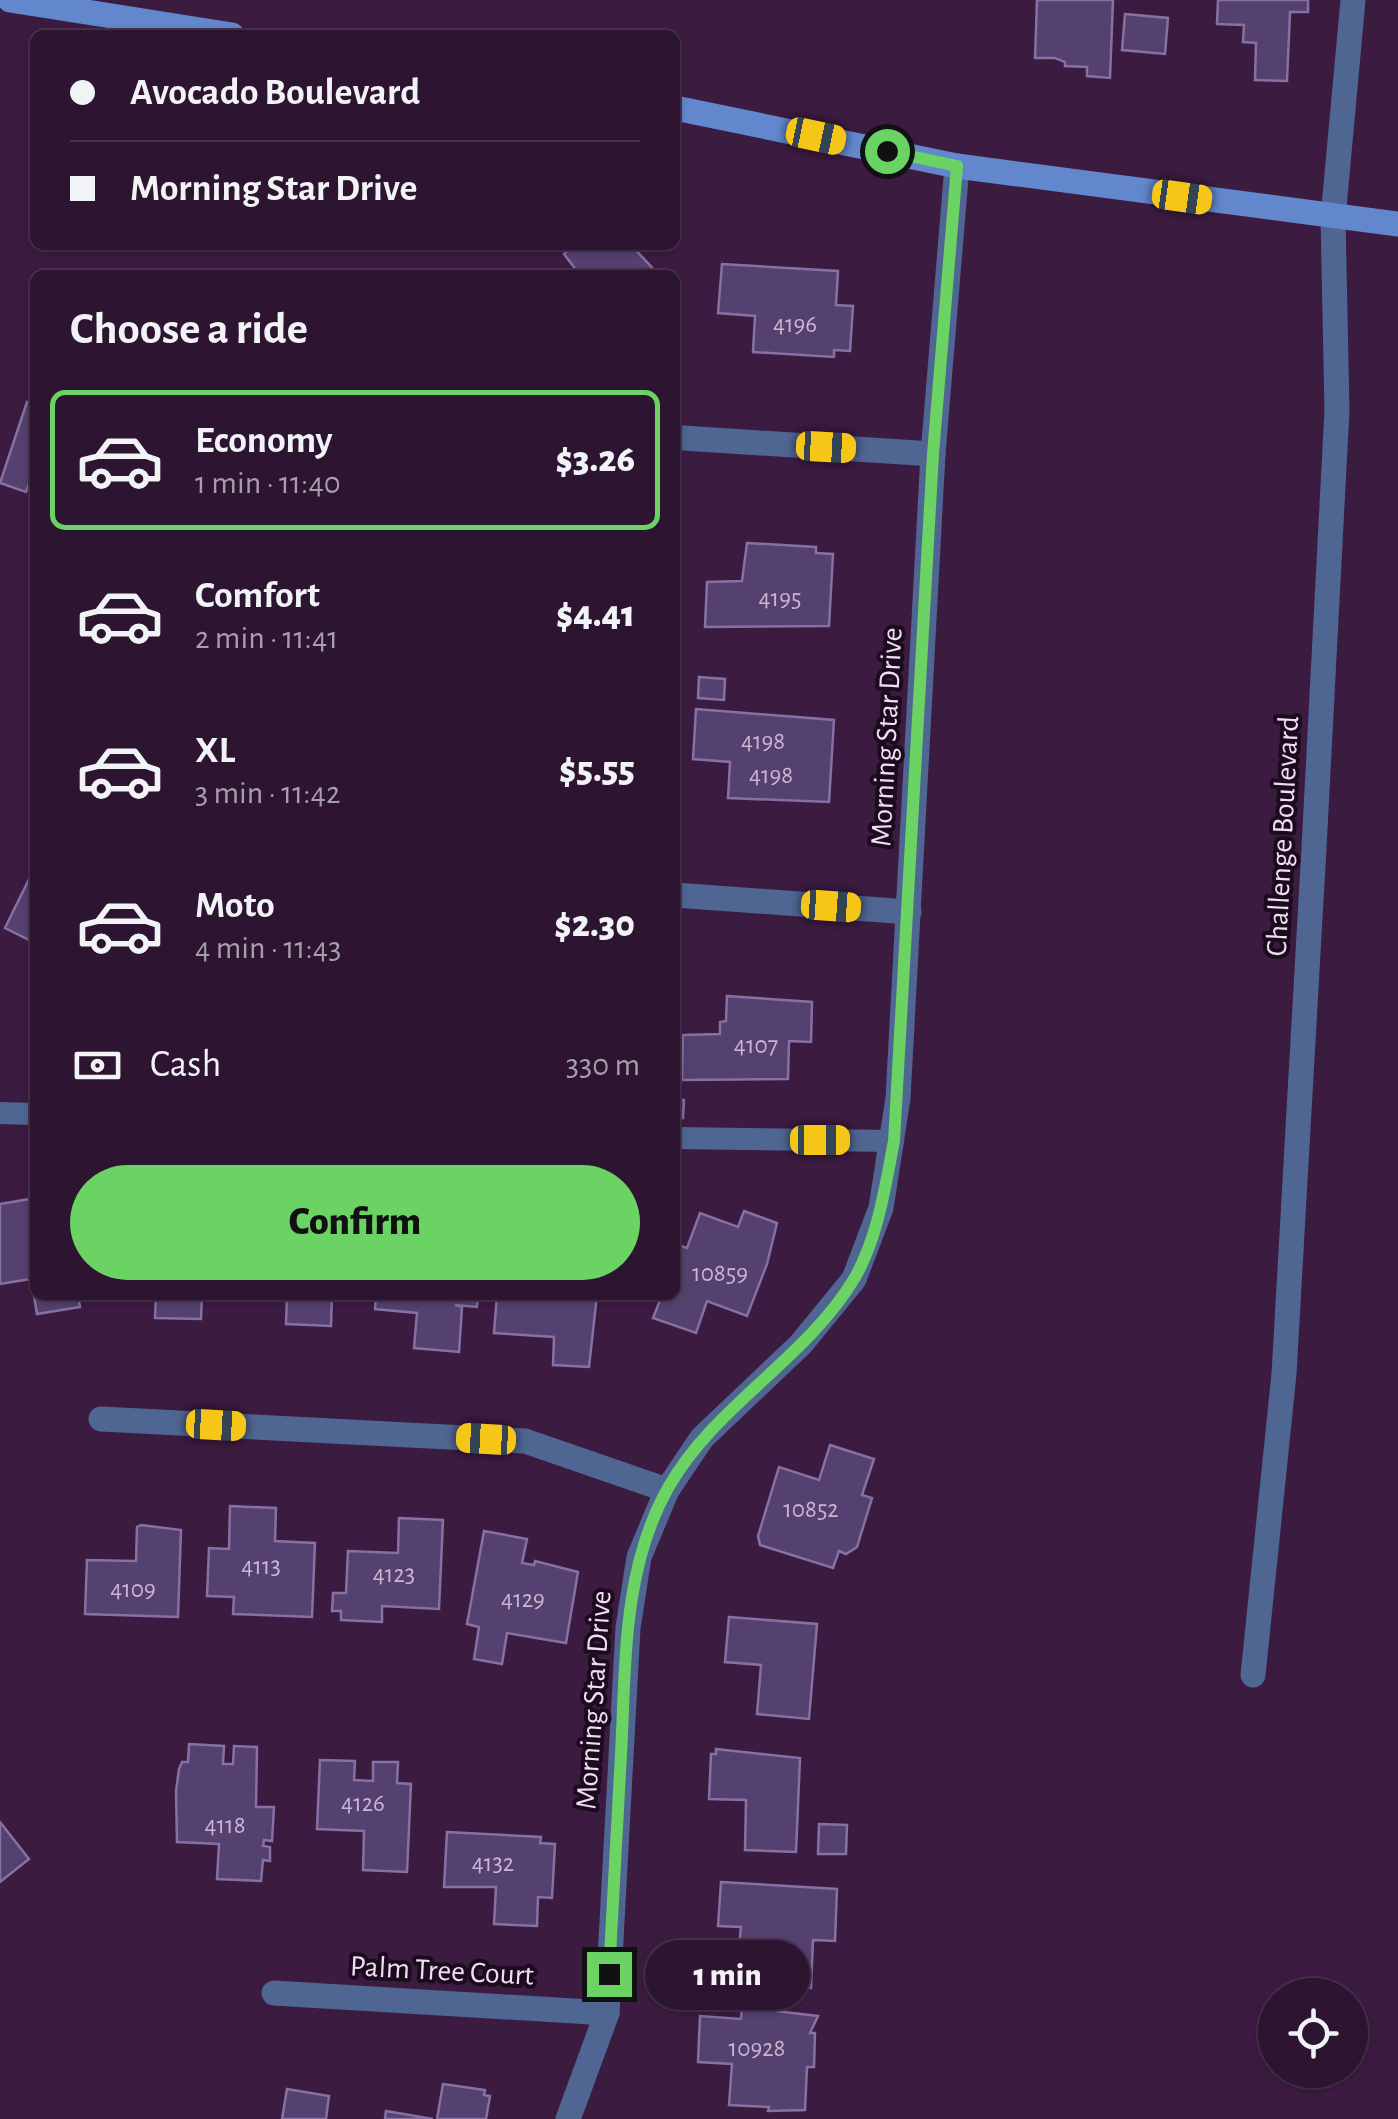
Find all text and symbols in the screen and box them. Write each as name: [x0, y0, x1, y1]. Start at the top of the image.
text: Avocado Boulevard: [130, 74, 420, 112]
car: [784, 115, 848, 157]
route start: [865, 129, 910, 174]
text: Morning Star Drive: [130, 170, 417, 208]
car: [1150, 178, 1214, 216]
text: Choose a ride: [70, 307, 308, 352]
house number: 4196: [773, 312, 817, 337]
icon: car: [75, 415, 165, 505]
text: Economy: [195, 422, 333, 460]
car: [795, 430, 857, 464]
text: $3.26: [555, 441, 635, 479]
text: 1 min · 11:40: [195, 467, 341, 499]
icon: car: [75, 570, 165, 660]
text: Comfort: [195, 577, 320, 615]
house number: 4195: [759, 586, 801, 611]
text: $4.41: [556, 596, 635, 634]
text: 2 min · 11:41: [195, 622, 338, 654]
street label: Morning Star Drive: [866, 627, 908, 847]
street label: Challenge Boulevard: [1262, 715, 1304, 957]
icon: car: [75, 725, 165, 815]
house number: 4198: [741, 729, 785, 754]
text: XL: [195, 732, 235, 770]
text: $5.55: [559, 751, 635, 789]
house number: 4198: [749, 763, 793, 788]
text: 3 min · 11:42: [195, 777, 341, 809]
icon: car: [75, 880, 165, 970]
text: Moto: [195, 887, 275, 925]
car: [800, 889, 862, 923]
text: $2.30: [554, 906, 635, 944]
text: 4 min · 11:43: [195, 932, 341, 964]
house number: 4107: [734, 1033, 778, 1058]
icon: cash: [70, 1038, 125, 1093]
text: Cash: [150, 1046, 221, 1084]
text: 330 m: [566, 1049, 640, 1081]
car: [790, 1125, 850, 1155]
button: Confirm: [70, 1165, 640, 1280]
house number: 10859: [692, 1261, 748, 1286]
car: [185, 1408, 247, 1442]
car: [455, 1422, 517, 1456]
house number: 10852: [783, 1497, 839, 1522]
house number: 4113: [241, 1554, 281, 1579]
house number: 4123: [373, 1562, 415, 1587]
house number: 4109: [110, 1577, 156, 1602]
house number: 4129: [501, 1587, 545, 1612]
street label: Morning Star Drive: [571, 1590, 617, 1811]
house number: 4126: [341, 1791, 385, 1816]
house number: 4118: [204, 1813, 246, 1838]
house number: 4132: [472, 1851, 514, 1876]
callout: 1 min: [644, 1939, 809, 2009]
street label: Palm Tree Court: [349, 1951, 535, 1991]
route end: [587, 1952, 632, 1997]
text: 1 min: [693, 1959, 762, 1991]
map controls: [1258, 1978, 1368, 2088]
button: locate: [1258, 1978, 1368, 2088]
house number: 10928: [729, 2036, 785, 2061]

